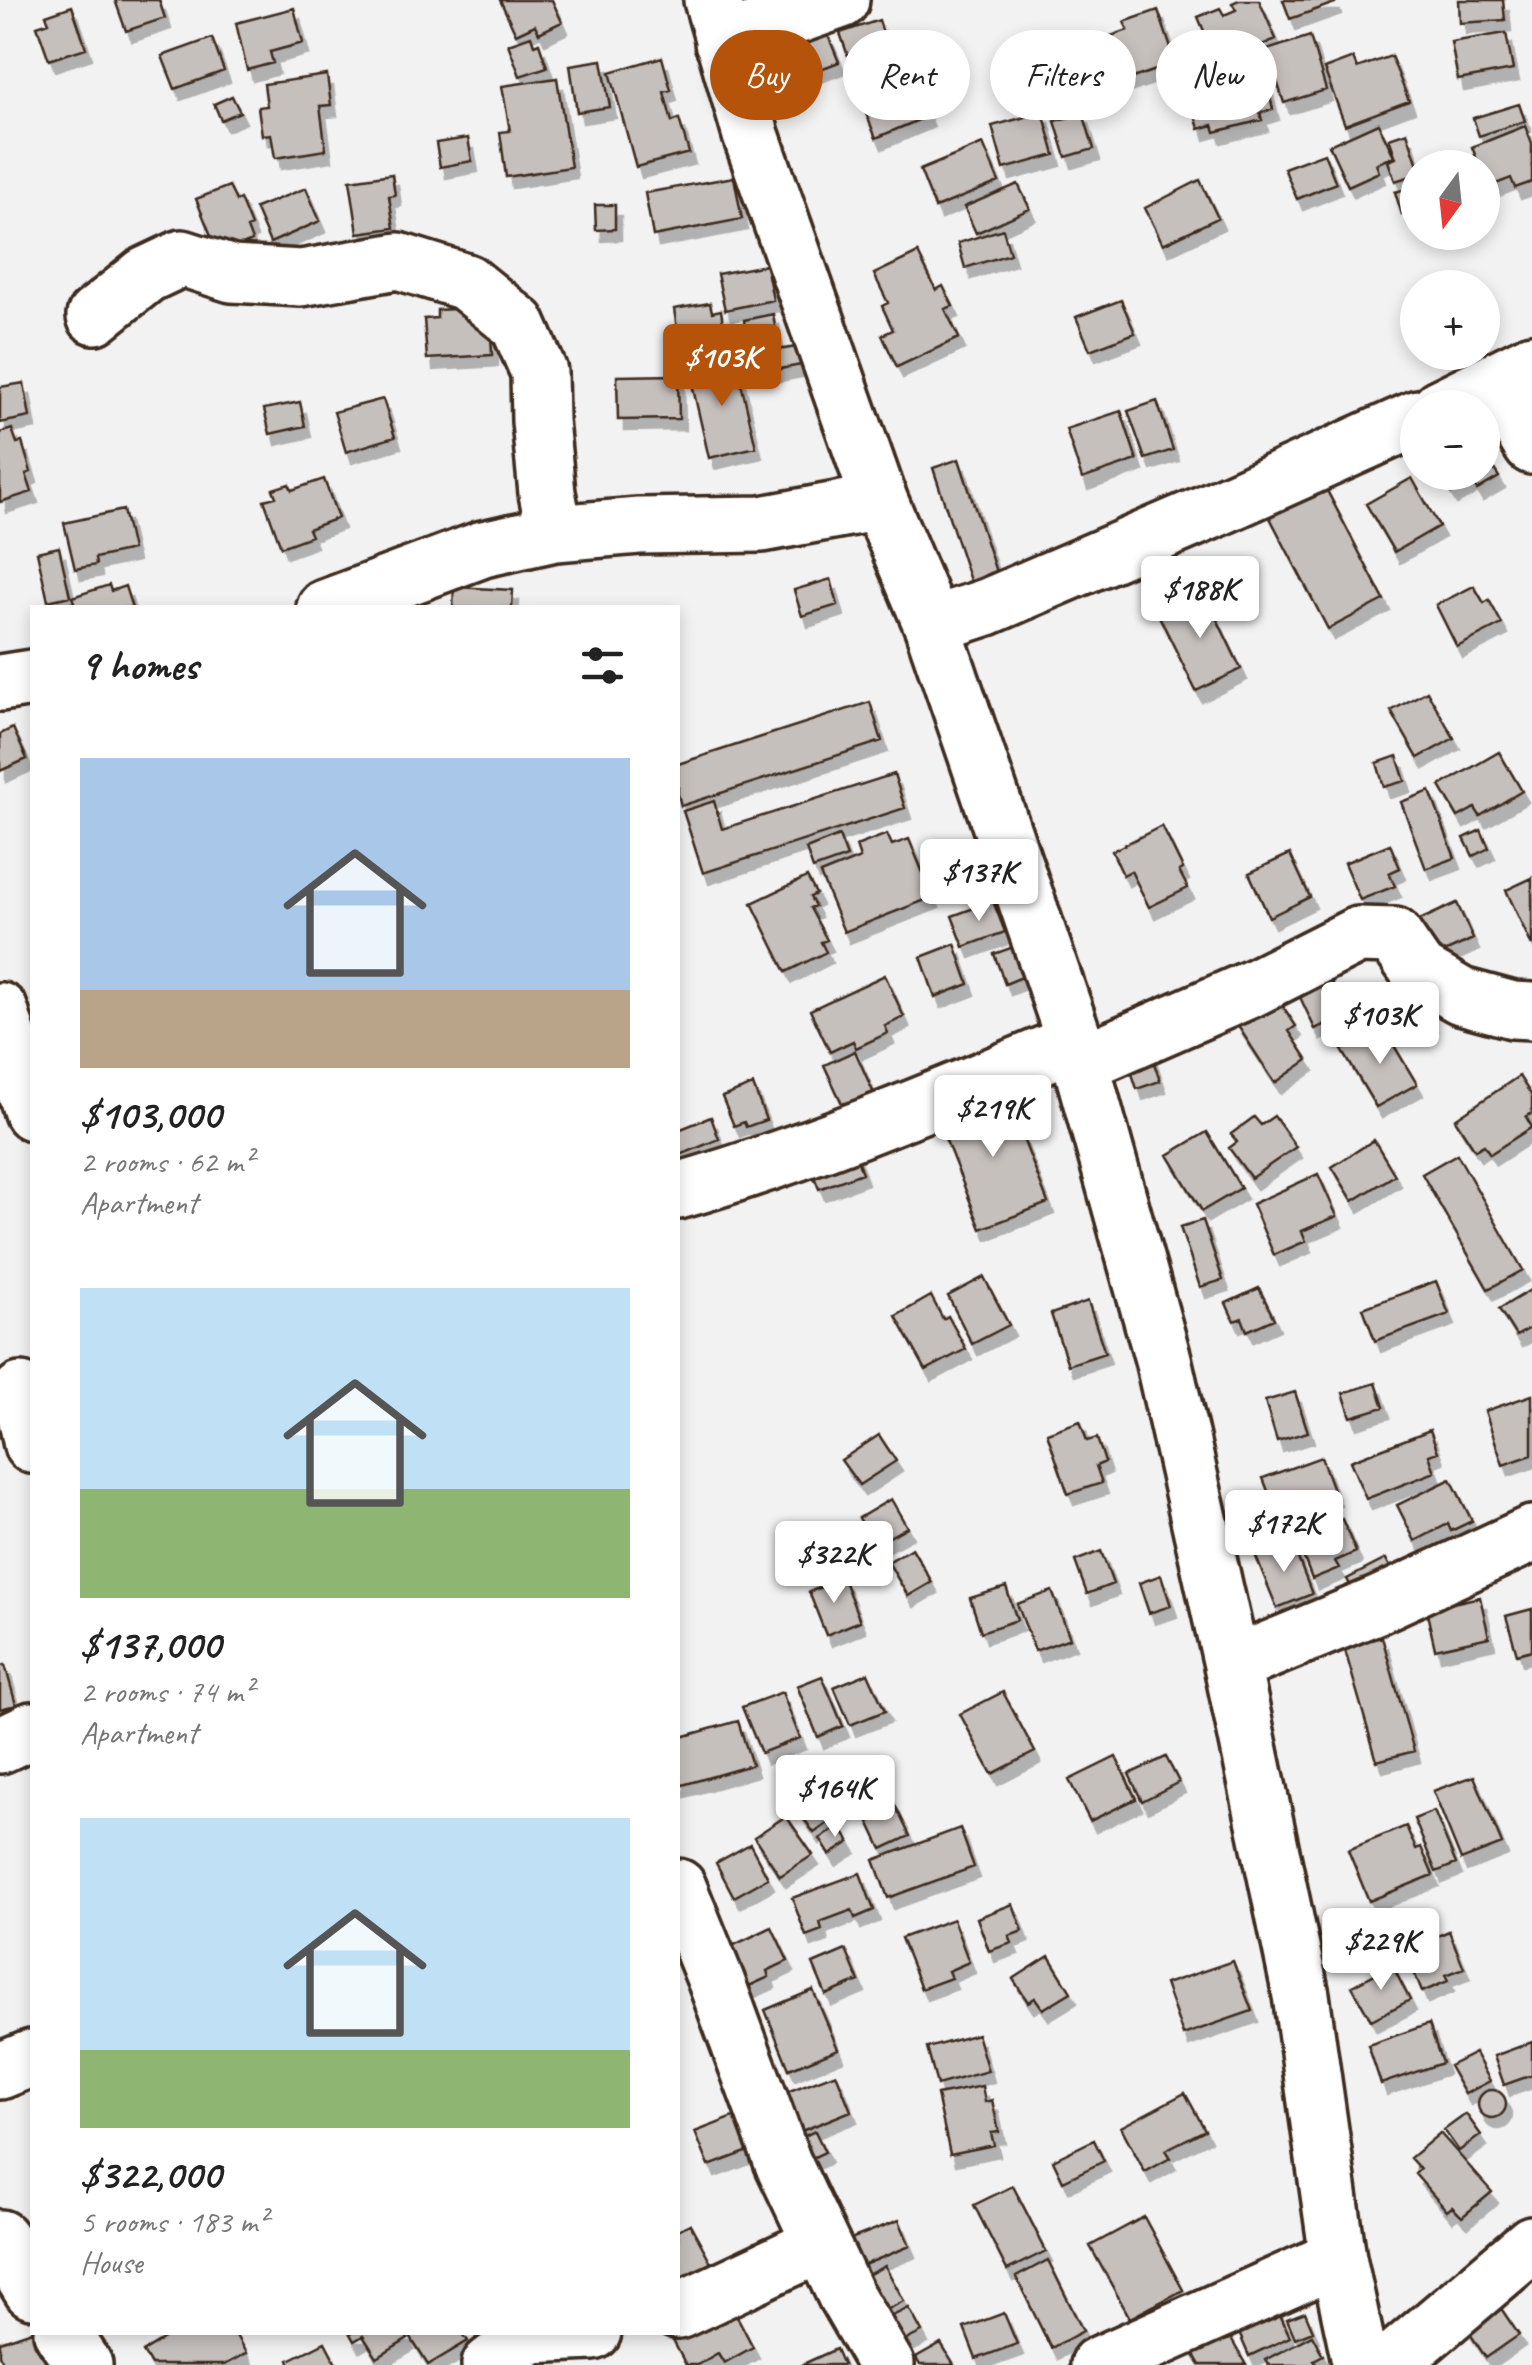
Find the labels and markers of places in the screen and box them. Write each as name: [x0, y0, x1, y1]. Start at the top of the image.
pin: $103K: [652, 324, 792, 409]
pin: $188K: [1130, 556, 1270, 641]
pin: $137K: [909, 839, 1049, 924]
pin: $103K: [1310, 982, 1450, 1067]
pin: $219K: [923, 1075, 1063, 1160]
pin: $172K: [1214, 1490, 1354, 1575]
pin: $322K: [764, 1521, 904, 1606]
pin: $164K: [765, 1755, 905, 1840]
pin: $229K: [1311, 1908, 1451, 1993]

